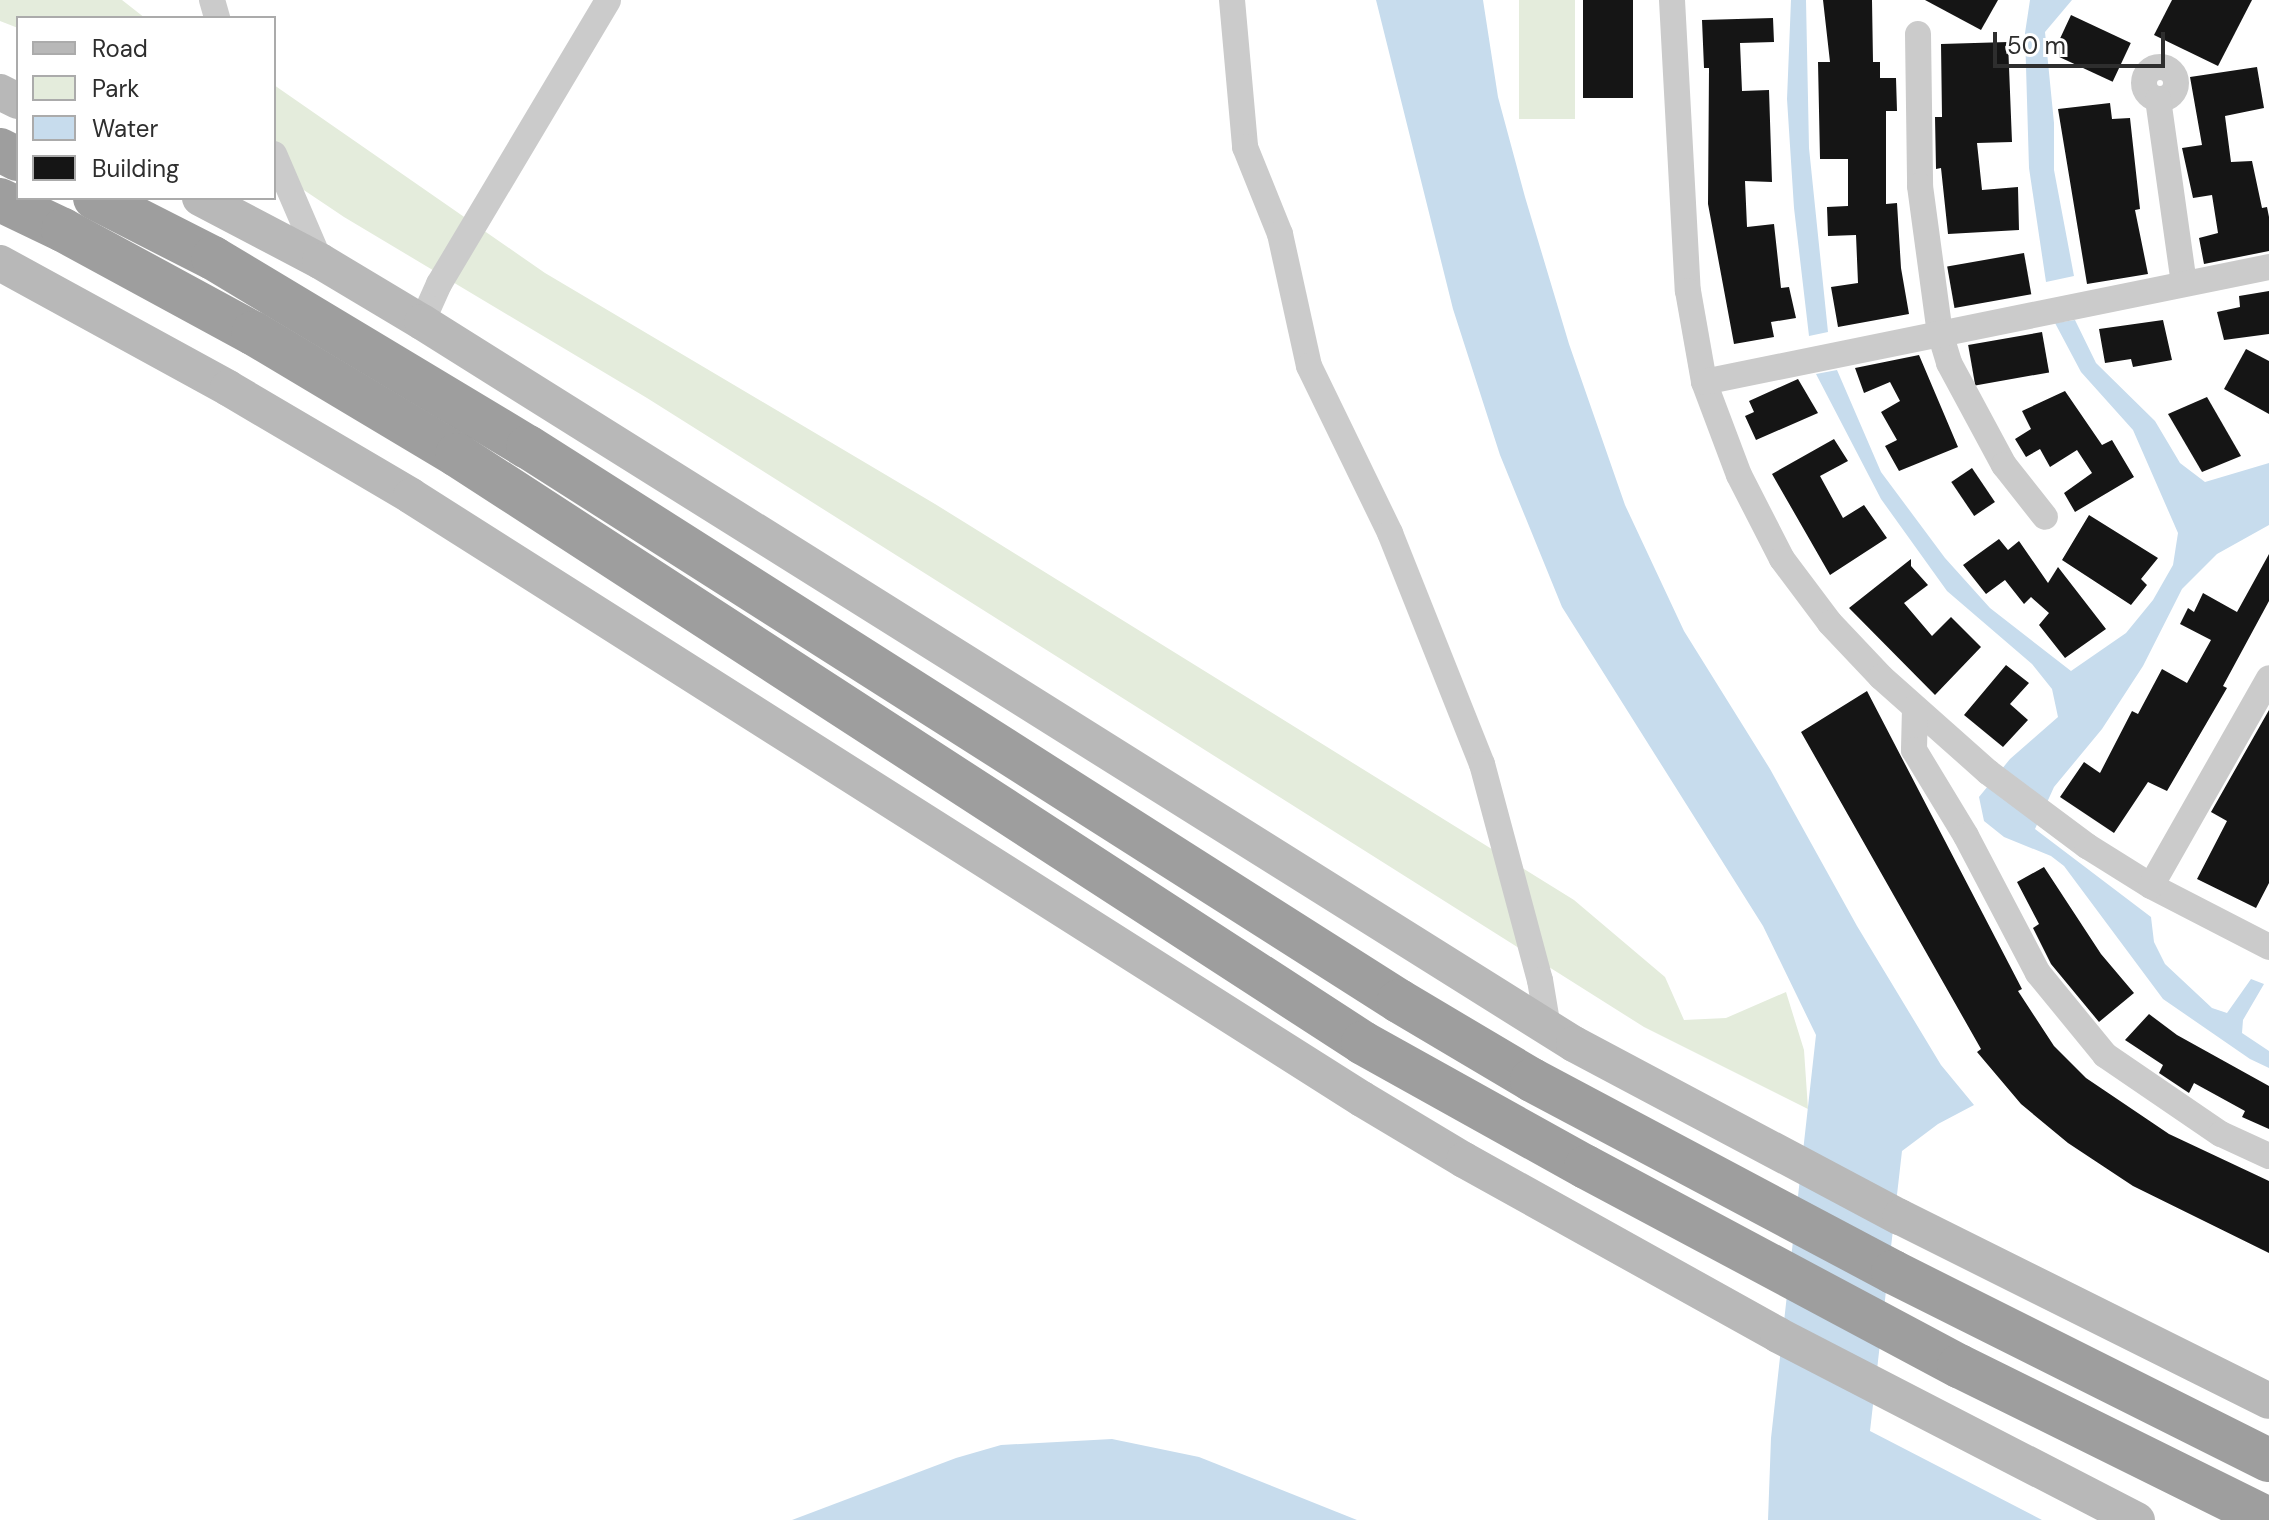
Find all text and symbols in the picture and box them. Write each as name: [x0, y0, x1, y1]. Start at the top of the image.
legend: [16, 16, 276, 200]
scale bar: [1997, 16, 2169, 66]
text: 50 m: [2007, 30, 2066, 61]
text: Road: [92, 33, 148, 64]
text: Park: [92, 73, 139, 104]
text: Water: [92, 113, 158, 144]
text: Building: [92, 153, 179, 184]

